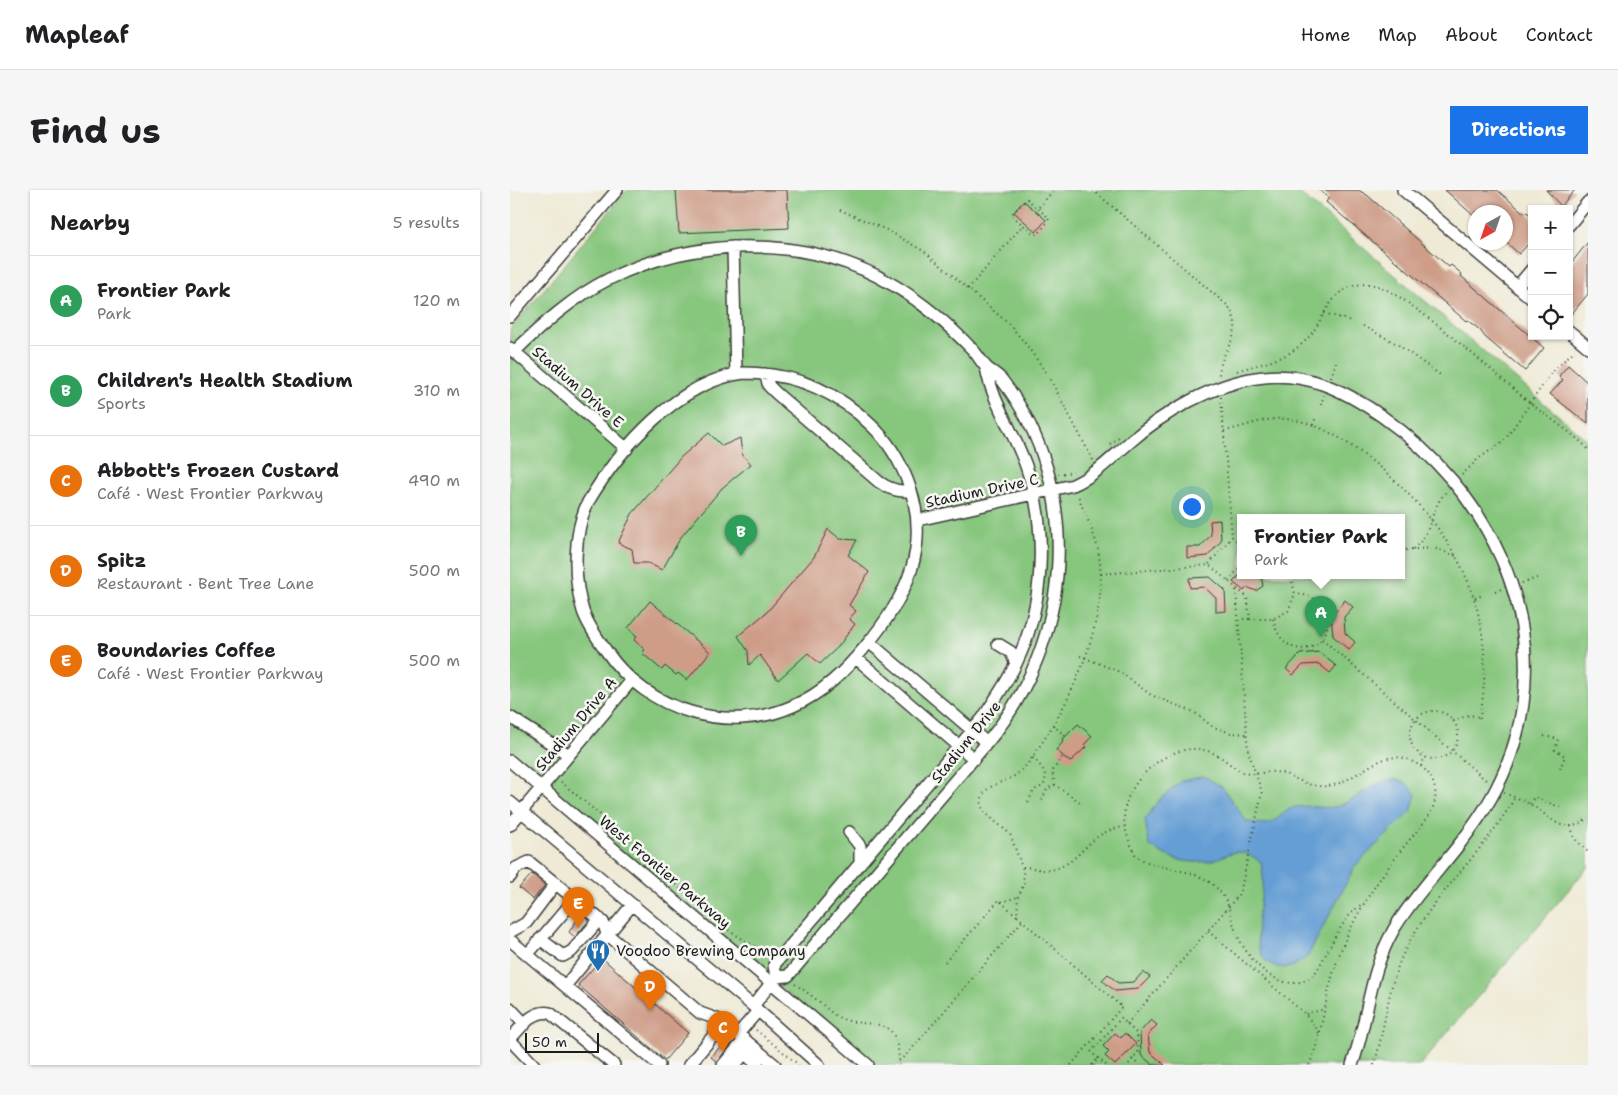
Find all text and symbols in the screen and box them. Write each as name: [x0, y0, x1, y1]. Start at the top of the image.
text: Mapleaf: [25, 19, 129, 51]
text: Home: [1301, 23, 1350, 47]
text: Map: [1378, 23, 1417, 47]
text: About: [1445, 23, 1498, 47]
text: Contact: [1526, 23, 1593, 47]
button: Directions: [1450, 106, 1588, 154]
text: Find us: [30, 107, 161, 154]
north arrow: [1468, 205, 1513, 250]
map controls: [1528, 205, 1573, 340]
button: +: [1528, 205, 1573, 250]
text: Nearby: [50, 209, 130, 237]
text: 5 results: [393, 212, 460, 233]
button: −: [1528, 250, 1573, 295]
text: Frontier Park: [97, 278, 231, 303]
text: A: [60, 290, 72, 311]
text: 120 m: [413, 290, 460, 311]
button: locate: [1528, 295, 1573, 340]
text: Park: [97, 303, 131, 324]
street label: Stadium Drive E: [528, 342, 628, 432]
text: Children's Health Stadium: [97, 368, 353, 393]
text: B: [61, 380, 71, 401]
text: 310 m: [413, 380, 460, 401]
text: Sports: [97, 393, 146, 414]
text: Abbott's Frozen Custard: [97, 458, 339, 483]
street label: Stadium Drive C: [924, 469, 1040, 513]
text: C: [61, 470, 71, 491]
text: 490 m: [408, 470, 460, 491]
text: Café · West Frontier Parkway: [97, 483, 323, 504]
your location: [1179, 494, 1205, 520]
popup: [1237, 514, 1405, 579]
pin: B: [725, 515, 757, 556]
text: Frontier Park: [1254, 524, 1388, 549]
text: Spitz: [97, 548, 146, 573]
text: Park: [1254, 549, 1288, 570]
text: D: [60, 560, 72, 581]
text: 500 m: [409, 560, 460, 581]
text: Restaurant · Bent Tree Lane: [97, 573, 314, 594]
pin: A: [1305, 596, 1337, 637]
text: Boundaries Coffee: [97, 638, 276, 663]
text: E: [61, 650, 71, 671]
text: 500 m: [409, 650, 460, 671]
text: Café · West Frontier Parkway: [97, 663, 323, 684]
street label: Stadium Drive A: [531, 673, 621, 775]
street label: Stadium Drive: [927, 697, 1005, 787]
street label: West Frontier Parkway: [595, 811, 735, 933]
pin: E: [562, 887, 594, 928]
restaurant icon: Voodoo Brewing Company: [585, 938, 611, 972]
place label: Voodoo Brewing Company: [616, 941, 806, 961]
pin: D: [634, 970, 666, 1011]
pin: C: [707, 1011, 739, 1052]
scale bar: [525, 1030, 599, 1053]
text: 50 m: [532, 1033, 567, 1051]

